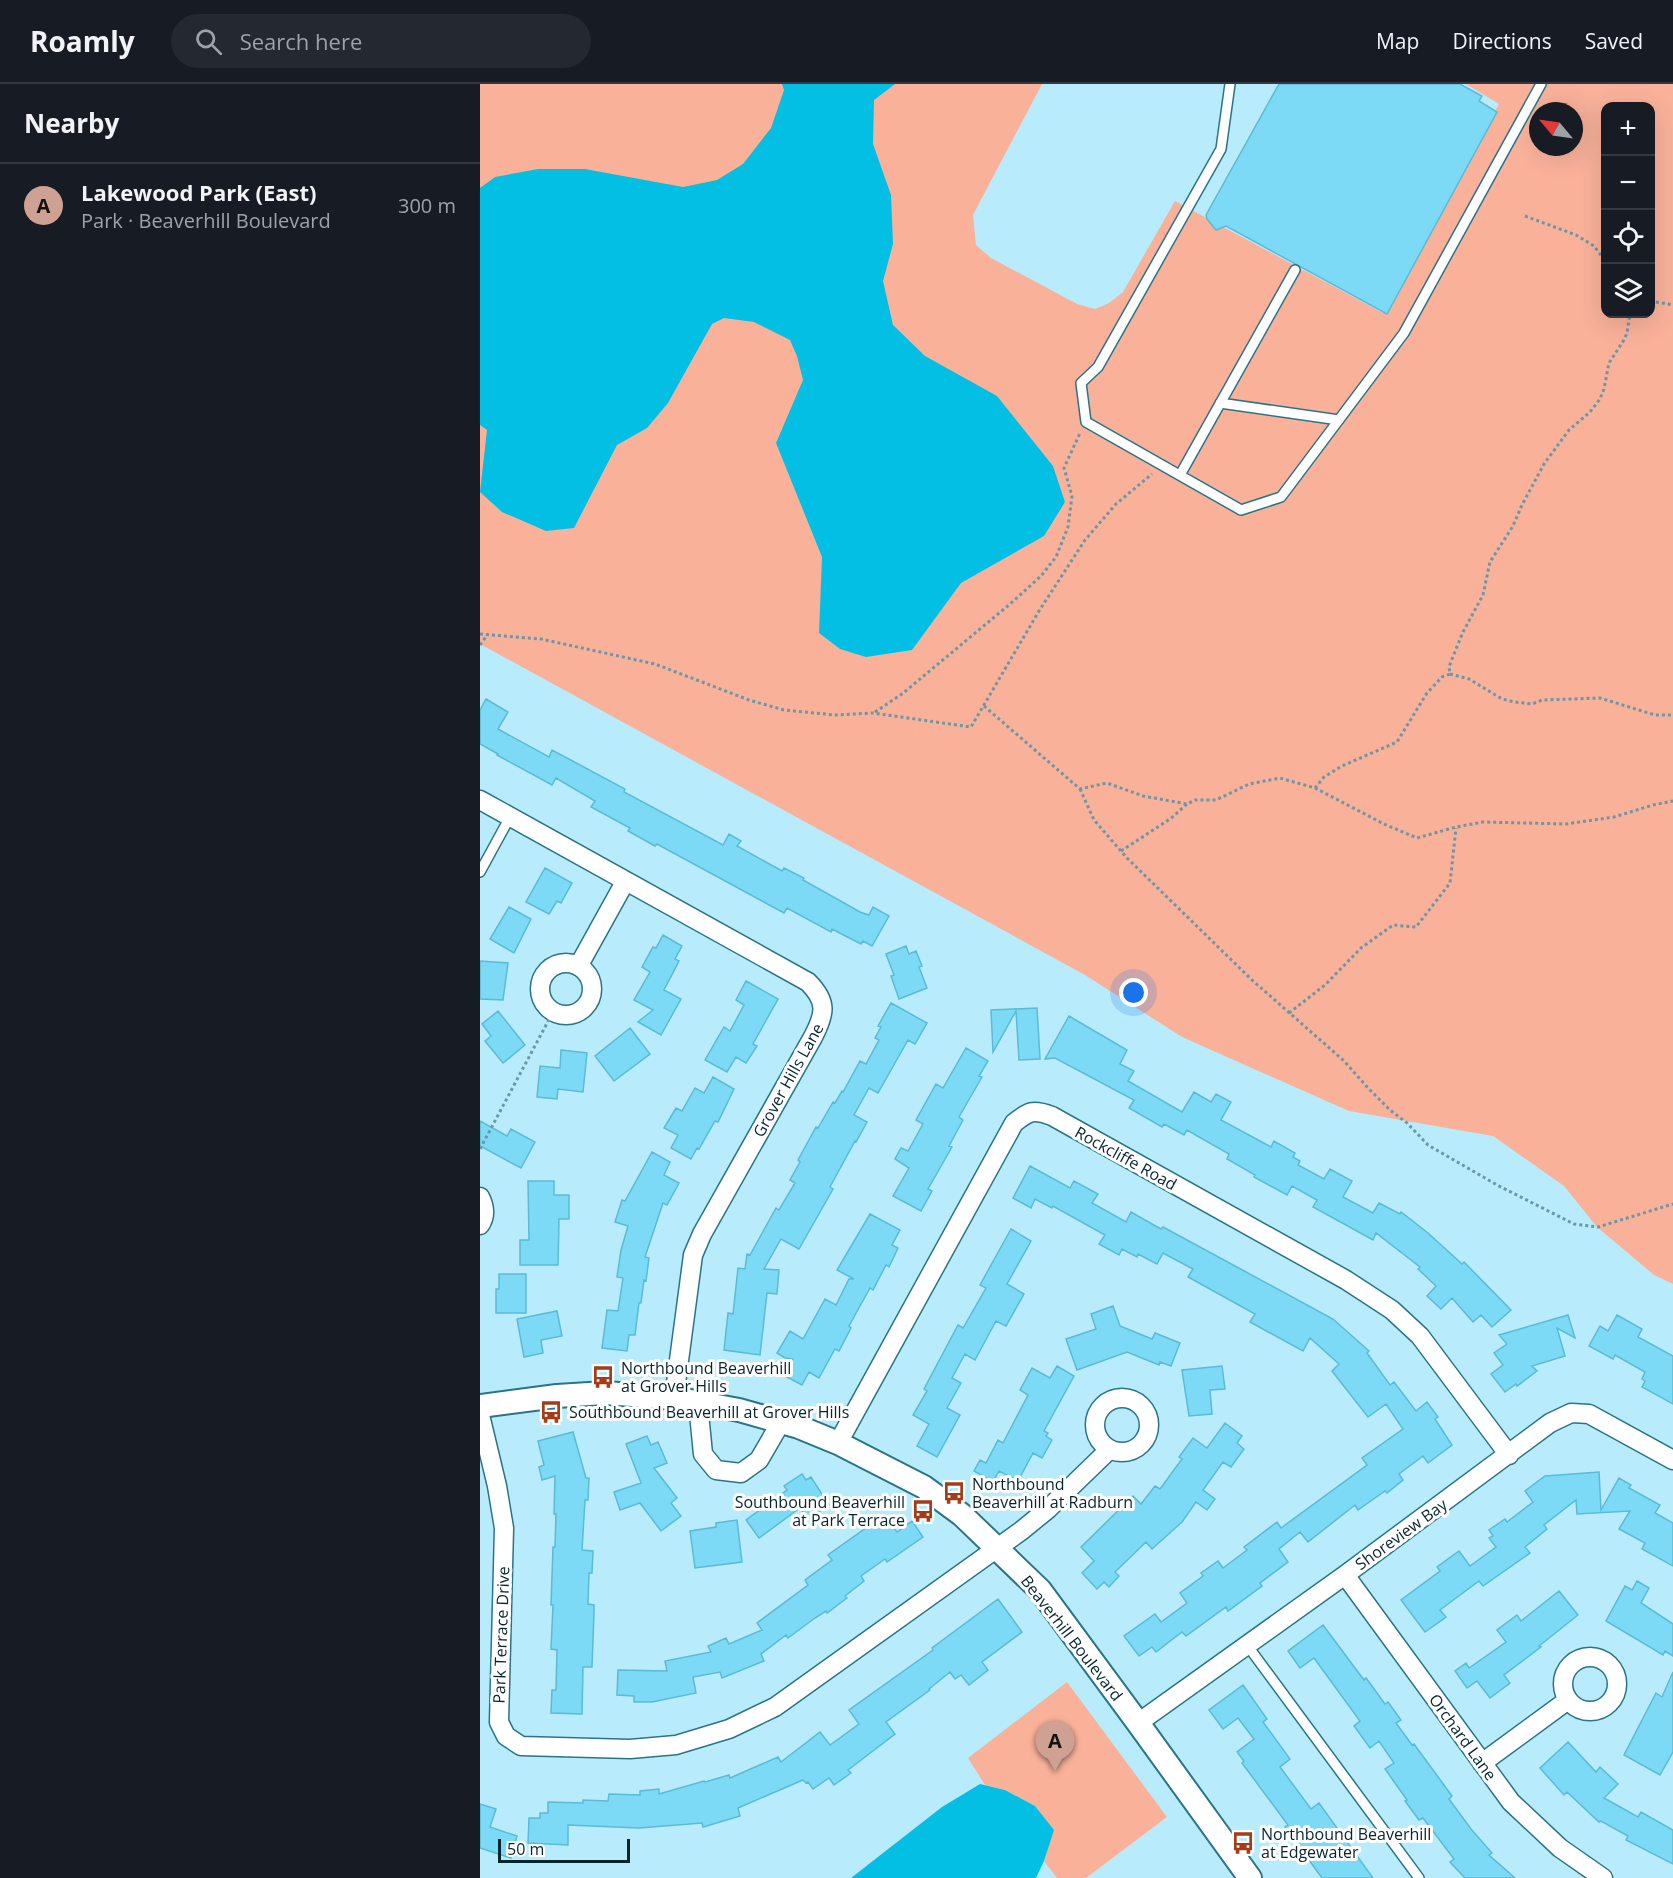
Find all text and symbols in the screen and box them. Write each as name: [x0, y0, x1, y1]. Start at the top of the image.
search box: [171, 14, 591, 68]
text: Roamly: [30, 22, 135, 60]
icon: search: [192, 25, 225, 58]
text: Search here: [240, 26, 362, 56]
text: Map: [1376, 27, 1419, 55]
text: Directions: [1452, 27, 1552, 55]
text: Saved: [1585, 27, 1643, 55]
north arrow: [1529, 102, 1583, 156]
map controls: [1601, 102, 1655, 318]
button: +: [1601, 102, 1655, 156]
text: Nearby: [24, 105, 119, 141]
button: −: [1601, 156, 1655, 210]
text: Lakewood Park (East): [81, 177, 317, 207]
text: A: [37, 192, 50, 219]
text: 300 m: [398, 192, 456, 219]
text: Park · Beaverhill Boulevard: [81, 207, 331, 234]
button: locate: [1601, 210, 1655, 264]
button: layers: [1601, 264, 1655, 318]
your location: [1119, 978, 1148, 1007]
street label: Grover Hills Lane: [748, 1019, 828, 1141]
street label: Rockcliffe Road: [1071, 1121, 1181, 1195]
place label: Northbound Beaverhill at Grover Hills: [621, 1357, 791, 1397]
bus stop icon: Northbound Beaverhill at Grover Hills: [590, 1364, 616, 1390]
bus stop icon: Southbound Beaverhill at Grover Hills: [538, 1399, 564, 1425]
place label: Southbound Beaverhill at Grover Hills: [569, 1401, 849, 1423]
place label: Northbound Beaverhill at Radburn: [972, 1473, 1133, 1513]
bus stop icon: Northbound Beaverhill at Radburn: [941, 1480, 967, 1506]
place label: Southbound Beaverhill at Park Terrace: [735, 1491, 905, 1531]
street label: Shoreview Bay: [1351, 1493, 1452, 1575]
bus stop icon: Southbound Beaverhill at Park Terrace: [910, 1498, 936, 1524]
street label: Park Terrace Drive: [488, 1566, 514, 1704]
street label: Beaverhill Boulevard: [1016, 1571, 1128, 1705]
street label: Orchard Lane: [1424, 1689, 1502, 1785]
pin: A: [1036, 1722, 1074, 1771]
place label: Northbound Beaverhill at Edgewater: [1261, 1823, 1431, 1863]
bus stop icon: Northbound Beaverhill at Edgewater: [1230, 1830, 1256, 1856]
scale bar: [498, 1836, 630, 1864]
text: 50 m: [507, 1838, 544, 1860]

